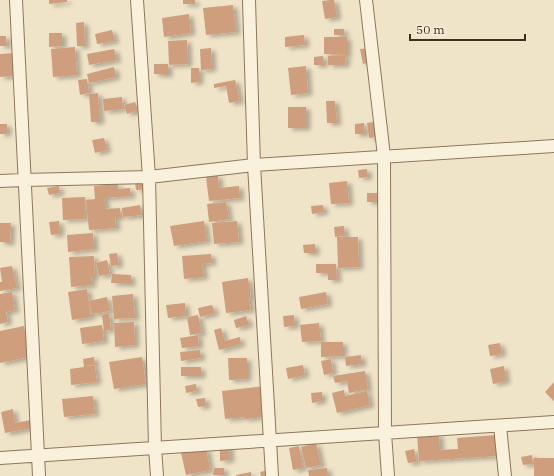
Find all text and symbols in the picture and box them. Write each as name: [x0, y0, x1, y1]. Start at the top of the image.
scale bar: [410, 16, 525, 42]
text: 50 m: [416, 22, 445, 37]

